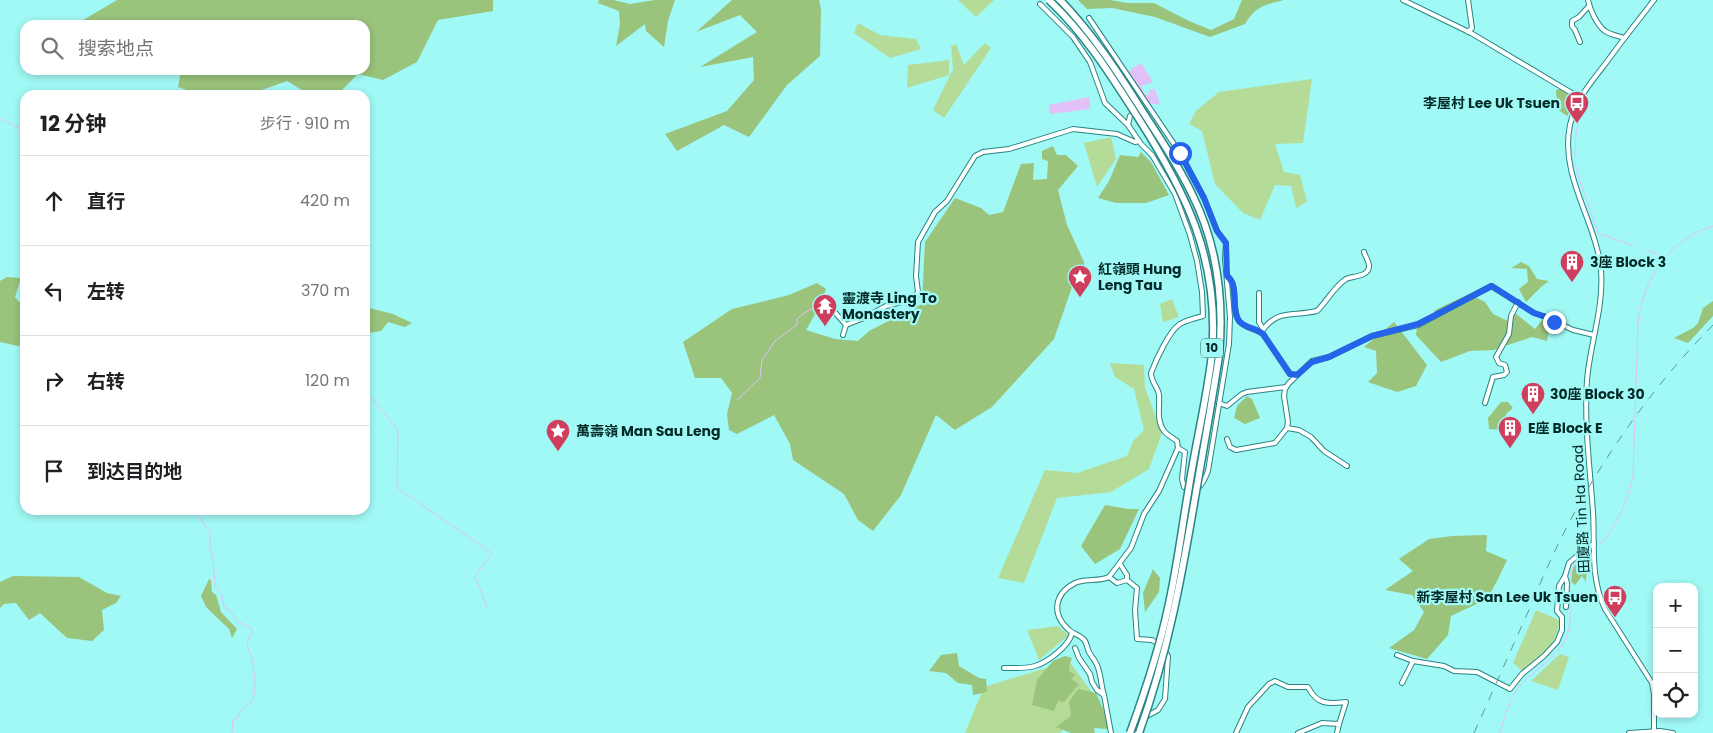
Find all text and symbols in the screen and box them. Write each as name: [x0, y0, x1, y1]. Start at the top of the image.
search box: [20, 20, 370, 75]
icon: search: [38, 34, 66, 62]
text: 搜索地点: [78, 35, 154, 62]
bus stop icon: 李屋村 Lee Uk Tsuen: [1564, 90, 1590, 124]
place label: 李屋村 Lee Uk Tsuen: [1423, 93, 1560, 113]
text: 12 分钟: [40, 109, 106, 138]
text: 步行 · 910 m: [260, 112, 350, 135]
route start: [1169, 142, 1192, 165]
icon: ahead: [40, 187, 68, 215]
text: 直行: [87, 188, 125, 215]
text: 420 m: [300, 189, 350, 212]
building icon: 3座 Block 3: [1559, 249, 1585, 283]
place label: 3座 Block 3: [1590, 252, 1666, 272]
place label: 紅嶺頭 Hung Leng Tau: [1098, 259, 1182, 295]
place icon: 紅嶺頭 Hung Leng Tau: [1067, 264, 1093, 298]
icon: left: [40, 277, 68, 305]
text: 左转: [87, 278, 125, 305]
text: 370 m: [301, 279, 350, 302]
place label: 靈渡寺 Ling To Monastery: [842, 288, 937, 324]
temple icon: 靈渡寺 Ling To Monastery: [812, 293, 838, 327]
route end: [1543, 311, 1566, 334]
road number: 10: [1201, 338, 1223, 358]
icon: right: [40, 367, 68, 395]
text: 右转: [87, 368, 125, 395]
text: 120 m: [305, 369, 350, 392]
building icon: 30座 Block 30: [1520, 381, 1546, 415]
place label: 30座 Block 30: [1550, 384, 1645, 404]
building icon: E座 Block E: [1497, 415, 1523, 449]
place icon: 萬壽嶺 Man Sau Leng: [545, 418, 571, 452]
place label: E座 Block E: [1528, 418, 1602, 438]
place label: 萬壽嶺 Man Sau Leng: [576, 421, 721, 441]
street label: 田廈路 Tin Ha Road: [1568, 444, 1594, 574]
icon: arrive: [40, 457, 68, 485]
text: 到达目的地: [87, 458, 182, 485]
map controls: [1653, 583, 1698, 718]
button: +: [1653, 583, 1698, 628]
bus stop icon: 新李屋村 San Lee Uk Tsuen: [1602, 584, 1628, 618]
place label: 新李屋村 San Lee Uk Tsuen: [1417, 587, 1598, 607]
button: −: [1653, 628, 1698, 673]
button: locate: [1653, 673, 1698, 718]

